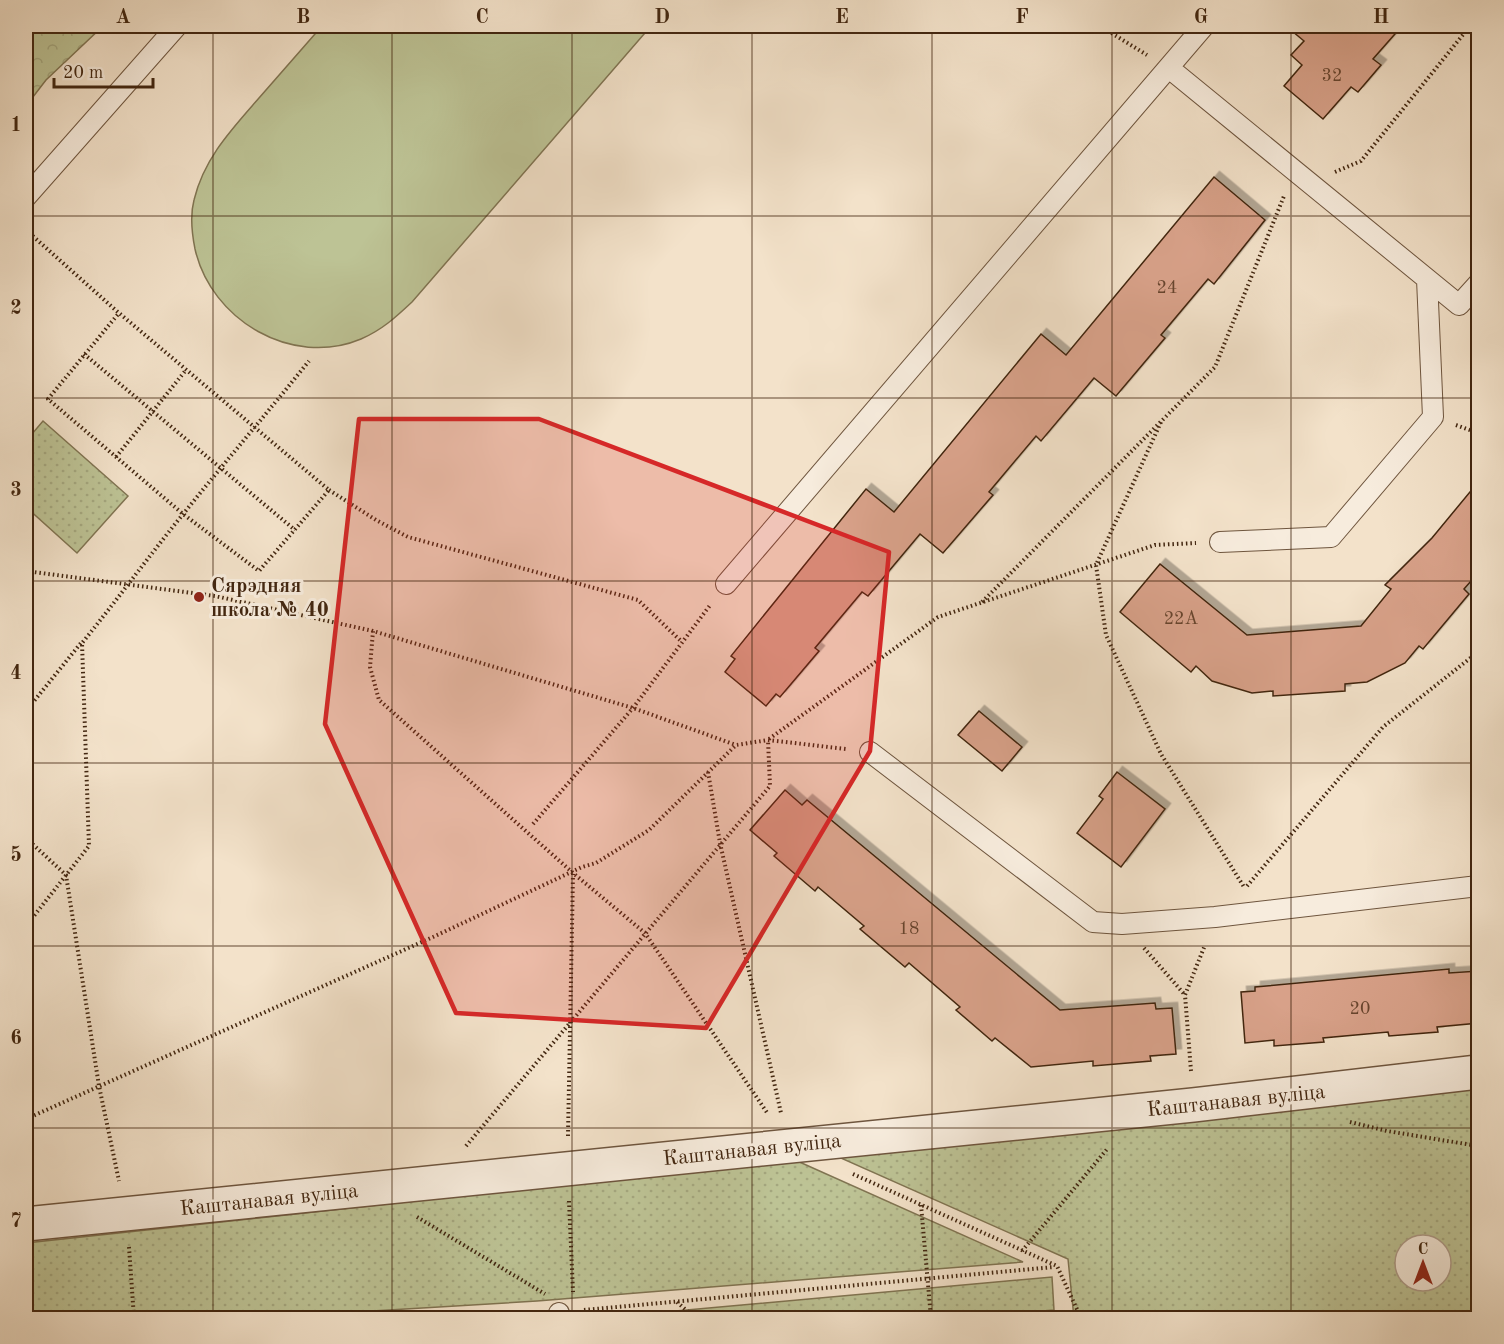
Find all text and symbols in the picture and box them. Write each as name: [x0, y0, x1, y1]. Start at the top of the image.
text: A: [115, 8, 131, 28]
text: B: [296, 8, 310, 28]
text: C: [475, 8, 489, 28]
text: D: [654, 8, 670, 28]
text: E: [835, 8, 849, 28]
text: F: [1015, 8, 1029, 28]
text: G: [1194, 8, 1208, 28]
text: H: [1373, 8, 1389, 28]
scale bar: [54, 51, 153, 89]
text: 20 m: [63, 64, 103, 82]
house number: 32: [1322, 67, 1342, 85]
text: 1: [10, 116, 22, 136]
house number: 24: [1157, 279, 1177, 297]
text: 2: [10, 299, 22, 319]
text: 3: [10, 481, 22, 501]
place label: Сярэдняя школа № 40: [211, 576, 329, 621]
marker: Сярэдняя школа № 40: [192, 590, 206, 604]
house number: 22А: [1164, 610, 1199, 628]
text: 4: [10, 664, 22, 684]
text: 5: [10, 845, 22, 866]
house number: 18: [899, 920, 919, 938]
house number: 20: [1350, 1000, 1370, 1018]
text: 6: [10, 1029, 22, 1049]
street label: Каштанавая вуліца: [1146, 1082, 1326, 1121]
street label: Каштанавая вуліца: [662, 1131, 842, 1170]
street label: Каштанавая вуліца: [179, 1181, 359, 1220]
text: 7: [10, 1212, 22, 1232]
north arrow: [1393, 1233, 1453, 1293]
text: С: [1418, 1242, 1428, 1258]

